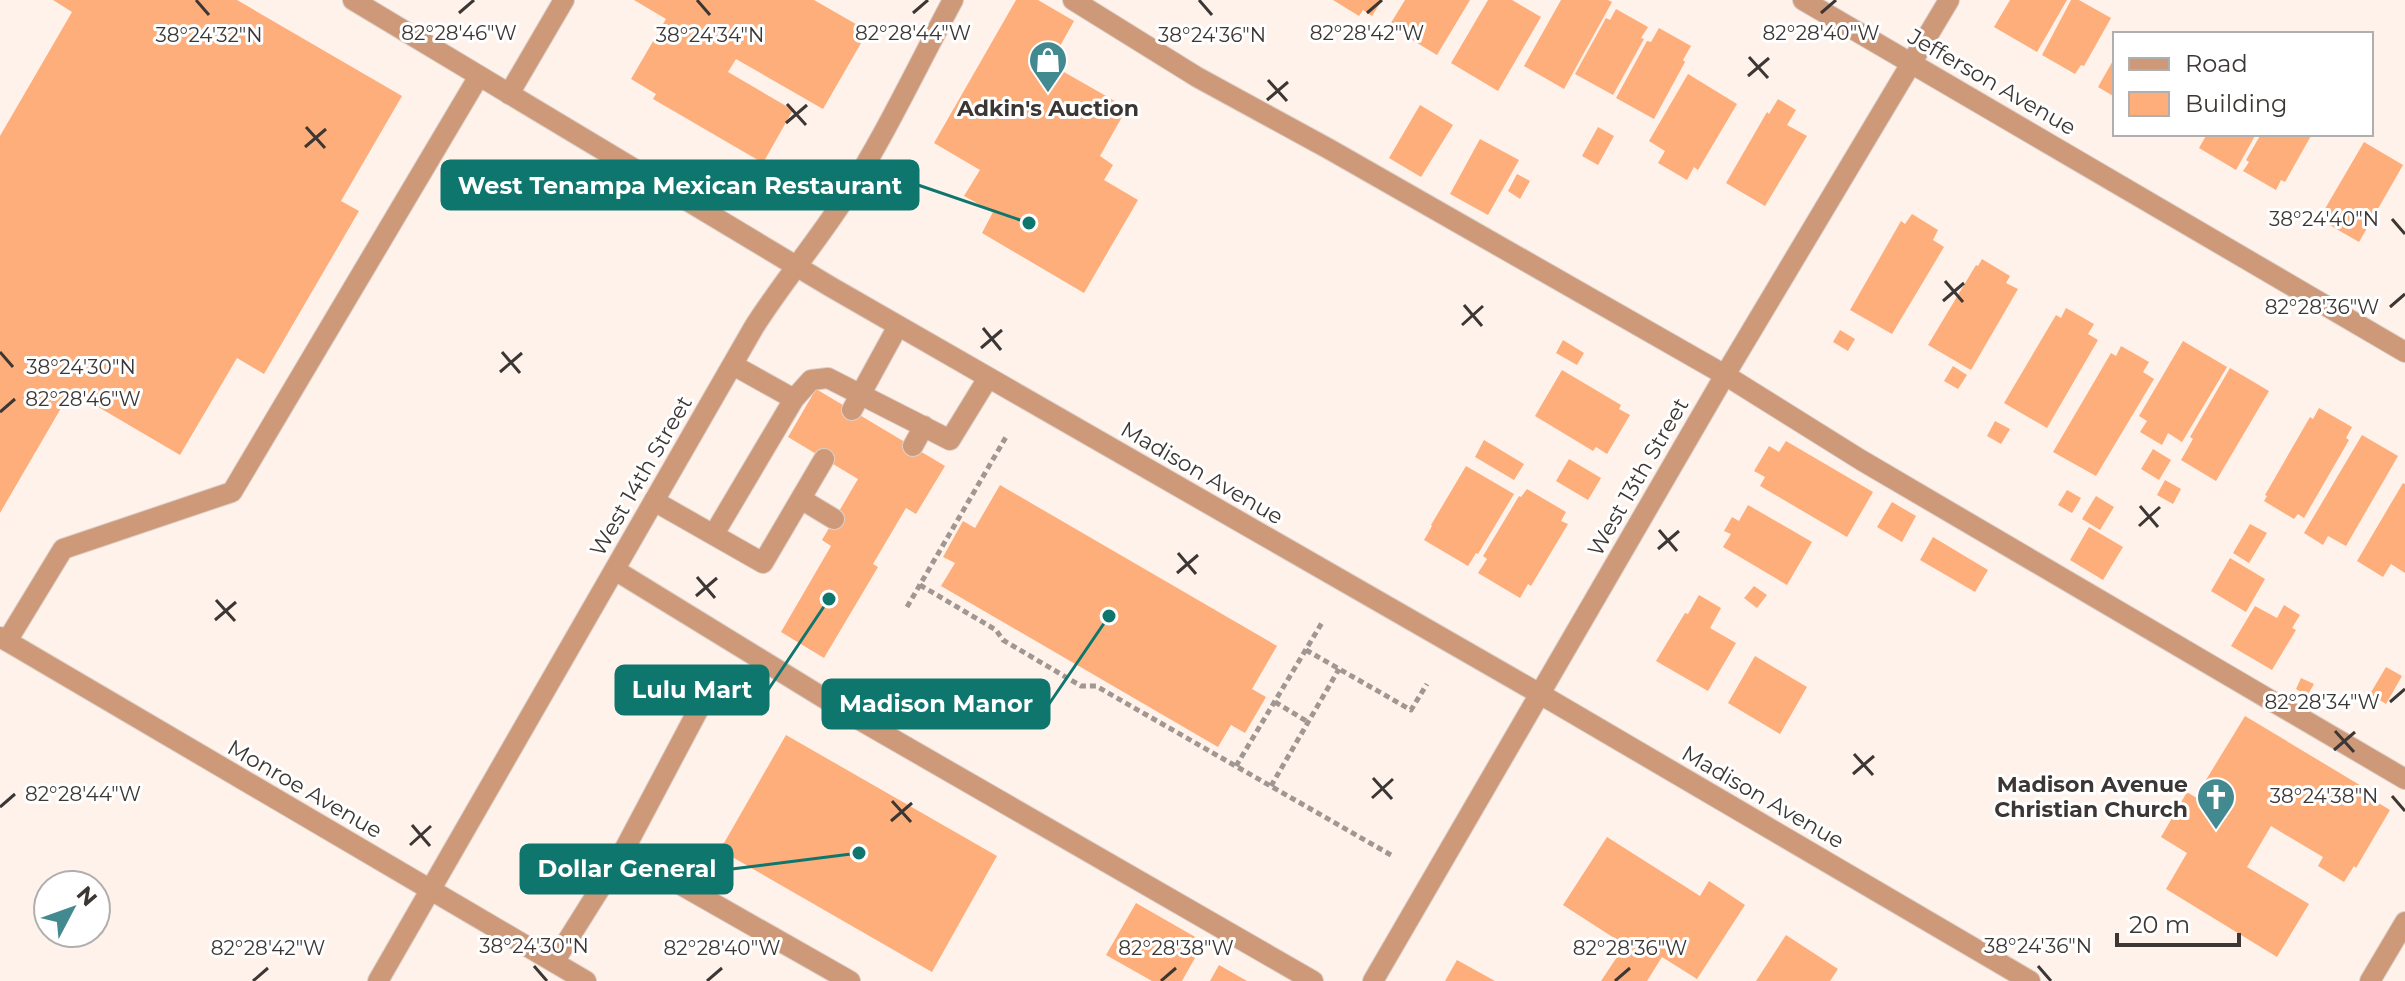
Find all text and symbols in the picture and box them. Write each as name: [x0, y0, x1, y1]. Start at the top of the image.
text: 82°28'46"W: [401, 21, 517, 45]
text: 82°28'44"W: [855, 21, 971, 45]
text: 82°28'42"W: [1310, 21, 1424, 45]
text: 82°28'40"W: [1763, 21, 1879, 45]
street label: Jefferson Avenue: [1902, 22, 2081, 141]
text: 38°24'32"N: [155, 23, 263, 47]
text: 38°24'34"N: [656, 23, 764, 47]
text: 38°24'36"N: [1158, 23, 1266, 47]
legend: [2113, 32, 2373, 136]
shop icon: Adkin's Auction: [1027, 39, 1069, 94]
text: Road: [2185, 49, 2248, 78]
text: Building: [2185, 89, 2288, 118]
place label: Adkin's Auction: [956, 95, 1139, 122]
callout: West Tenampa Mexican Restaurant: [442, 161, 918, 209]
text: West Tenampa Mexican Restaurant: [458, 171, 903, 200]
text: 38°24'40"N: [2269, 207, 2379, 231]
text: 82°28'36"W: [2265, 295, 2379, 319]
text: 38°24'30"N: [26, 355, 136, 379]
text: 82°28'46"W: [25, 387, 141, 411]
street label: West 14th Street: [584, 391, 698, 561]
street label: West 13th Street: [1582, 393, 1694, 561]
street label: Madison Avenue: [1116, 416, 1288, 530]
callout: Lulu Mart: [616, 666, 768, 714]
text: Lulu Mart: [632, 675, 753, 704]
callout: Madison Manor: [823, 680, 1049, 728]
text: Madison Manor: [839, 689, 1033, 718]
text: 82°28'34"W: [2264, 690, 2380, 714]
street label: Monroe Avenue: [223, 734, 387, 844]
street label: Madison Avenue: [1677, 740, 1849, 854]
place label: Madison Avenue Christian Church: [1994, 771, 2188, 823]
church icon: Madison Avenue Christian Church: [2195, 776, 2237, 831]
text: 82°28'44"W: [25, 782, 141, 806]
text: 38°24'38"N: [2270, 784, 2378, 808]
callout: Dollar General: [521, 845, 732, 893]
text: Dollar General: [538, 854, 716, 883]
north arrow: [32, 869, 112, 949]
text: N: [71, 881, 103, 912]
scale bar: [2117, 897, 2239, 947]
text: 20 m: [2129, 910, 2190, 939]
text: 38°24'30"N: [479, 934, 589, 958]
text: 38°24'36"N: [1984, 934, 2092, 958]
text: 82°28'42"W: [211, 936, 325, 960]
text: 82°28'40"W: [664, 936, 780, 960]
text: 82°28'38"W: [1118, 936, 1234, 960]
text: 82°28'36"W: [1573, 936, 1687, 960]

